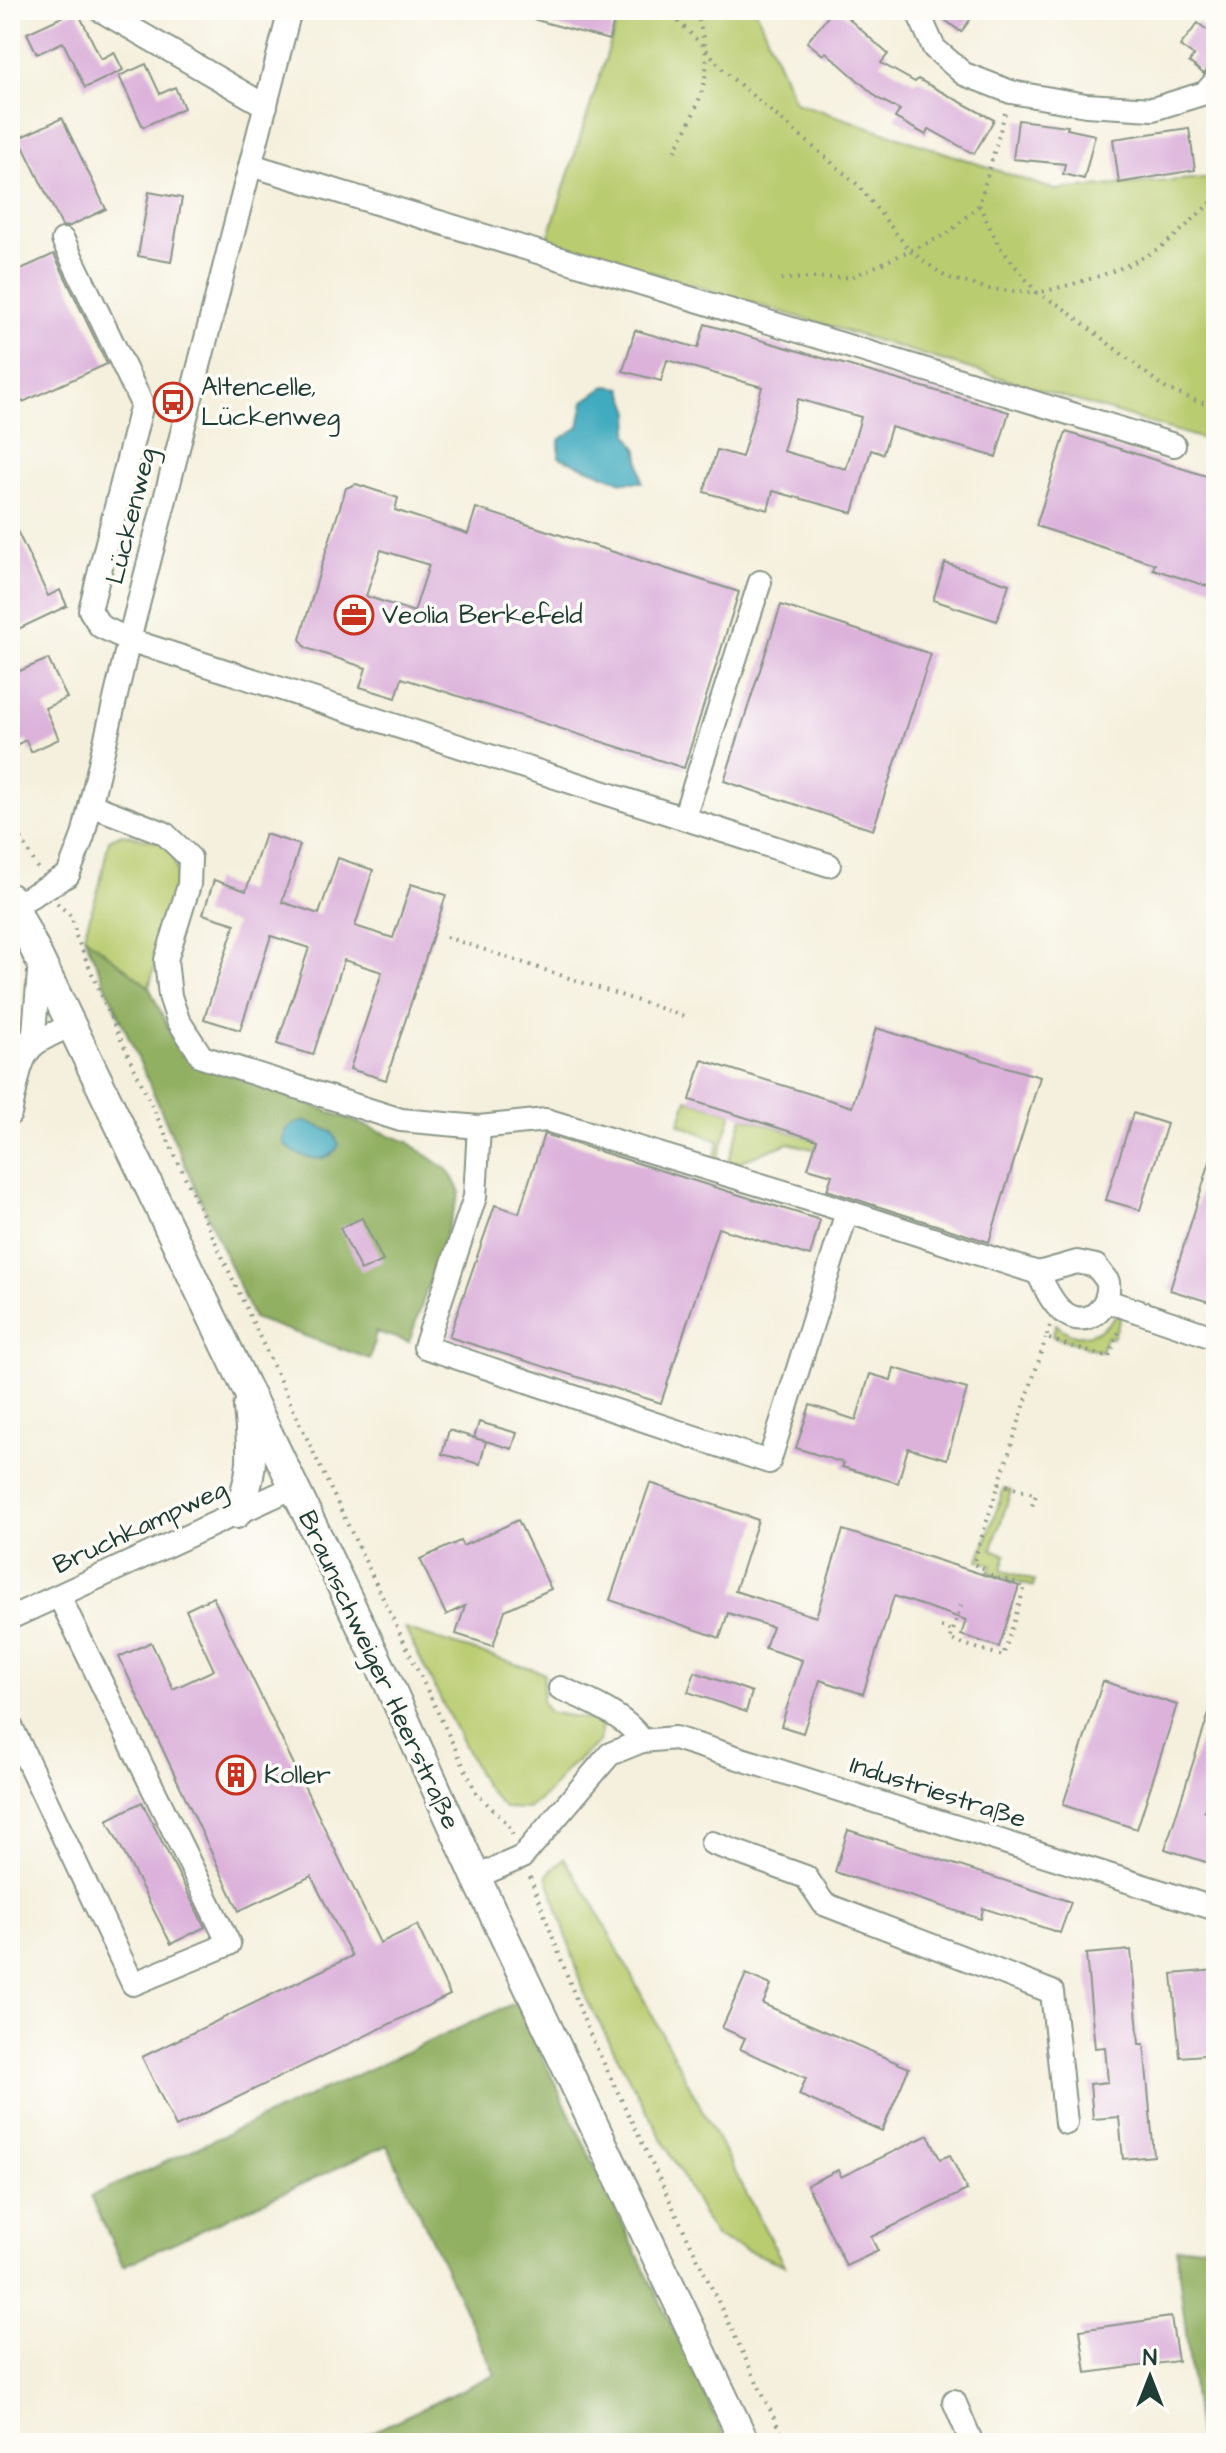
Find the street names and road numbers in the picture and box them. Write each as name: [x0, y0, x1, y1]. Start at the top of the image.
street label: Lückenweg: [97, 444, 167, 588]
street label: Bruchkampweg: [47, 1471, 234, 1585]
street label: Braunschweiger Heerstraße: [287, 1505, 469, 1836]
street label: Industriestraße: [845, 1747, 1031, 1837]

